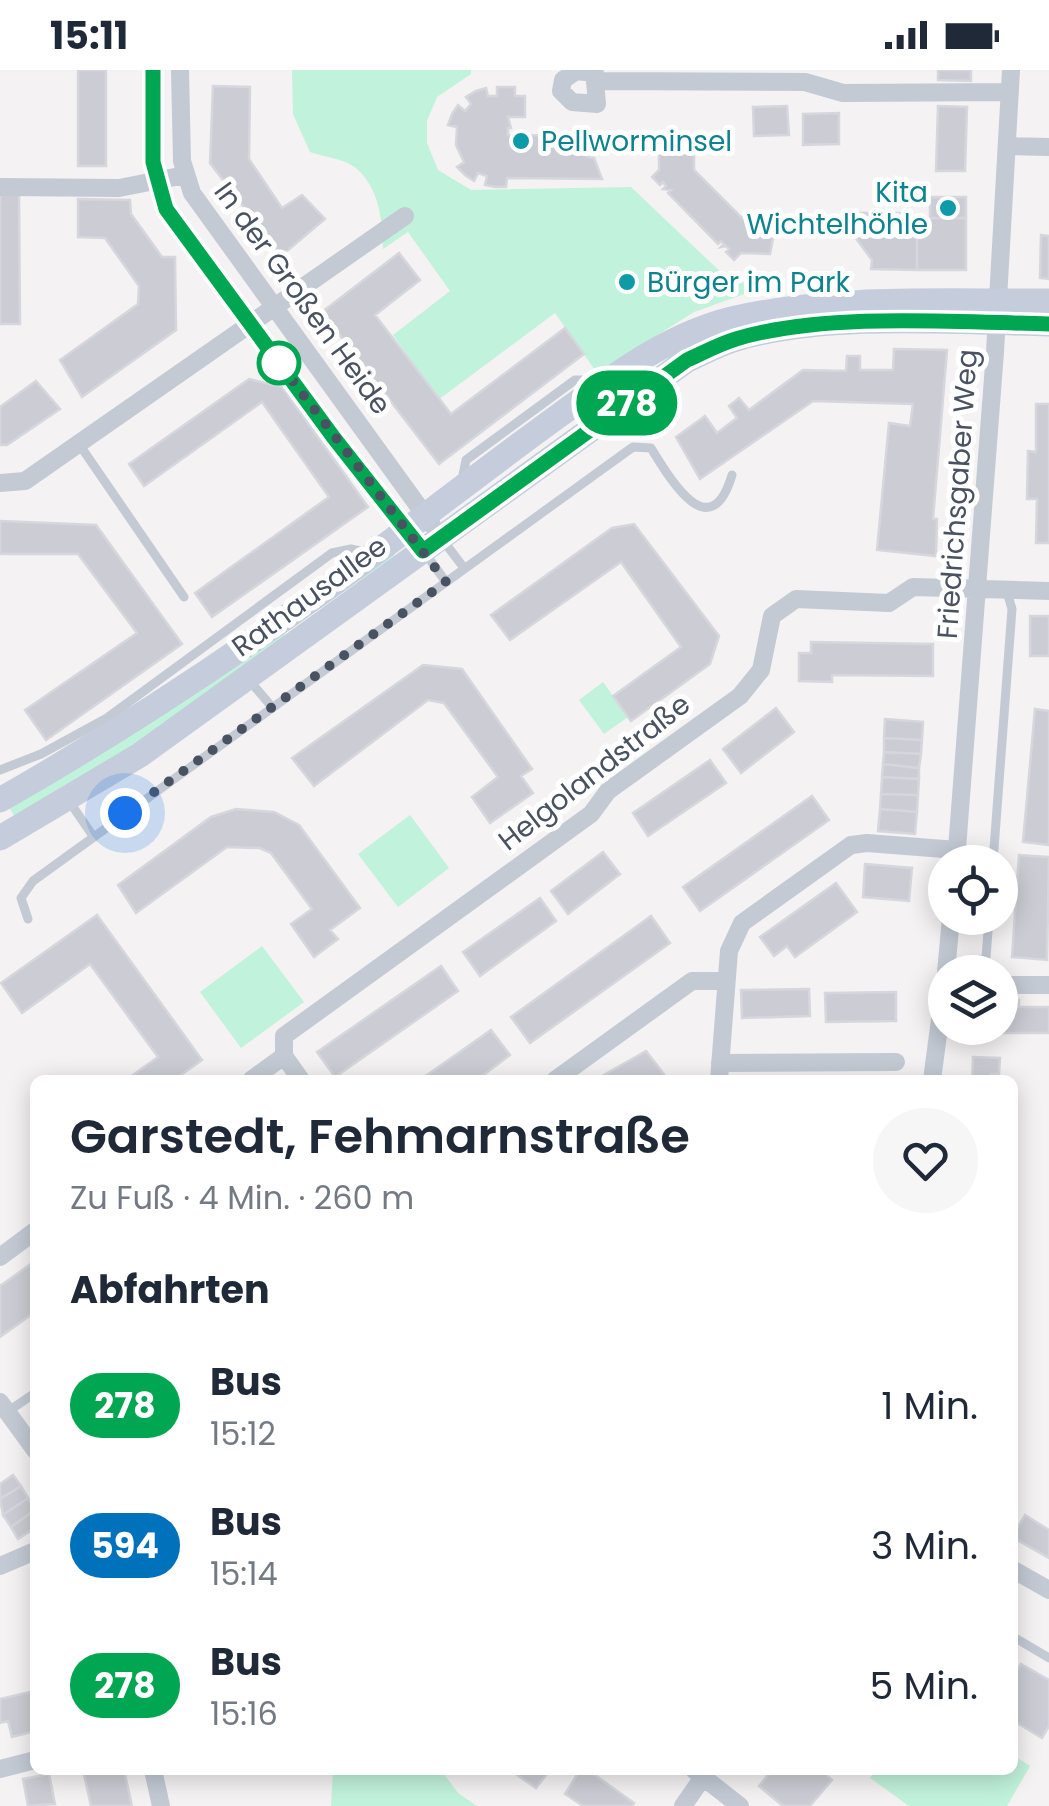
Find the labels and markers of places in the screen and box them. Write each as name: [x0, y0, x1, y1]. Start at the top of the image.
place label: Pellworminsel: [541, 122, 732, 161]
marker: Pellworminsel: [510, 130, 532, 152]
place label: Kita Wichtelhöhle: [746, 173, 928, 244]
marker: Kita Wichtelhöhle: [937, 197, 959, 219]
place label: Bürger im Park: [647, 263, 851, 302]
marker: Bürger im Park: [616, 271, 638, 293]
unlabelled marker: [258, 342, 300, 384]

